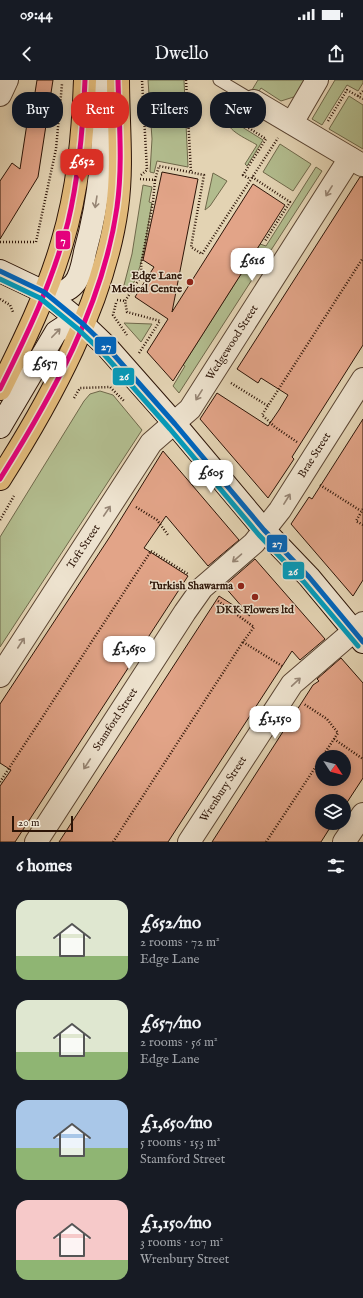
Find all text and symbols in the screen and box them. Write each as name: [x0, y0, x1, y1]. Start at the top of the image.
text: 09:44: [20, 5, 53, 24]
icon: back: [16, 43, 38, 65]
text: Dwello: [155, 43, 208, 66]
icon: share: [325, 43, 347, 65]
chip: Buy: [12, 92, 63, 128]
chip: Rent: [71, 92, 129, 128]
chip: Filters: [137, 92, 202, 128]
chip: New: [210, 92, 266, 128]
pin: £652: [58, 149, 106, 183]
text: £652: [69, 153, 95, 170]
one-way arrow: [325, 185, 333, 197]
one-way arrow: [92, 195, 100, 208]
line badge: 7: [55, 230, 71, 250]
text: 7: [60, 234, 66, 248]
pin: £616: [228, 248, 276, 282]
text: £616: [240, 252, 264, 269]
place label: Edge Lane Medical Centre: [111, 269, 182, 296]
marker: Edge Lane Medical Centre: [185, 277, 195, 287]
street label: Wedgewood Street: [203, 302, 262, 383]
one-way arrow: [51, 328, 61, 338]
line badge: 27: [94, 336, 117, 355]
text: 27: [101, 340, 111, 354]
pin: £657: [21, 351, 69, 385]
text: £657: [32, 355, 58, 372]
line badge: 26: [112, 367, 135, 386]
text: 26: [119, 370, 130, 384]
one-way arrow: [195, 389, 203, 400]
street label: Brae Street: [295, 430, 334, 481]
pin: £605: [187, 460, 235, 494]
text: £605: [198, 464, 224, 481]
one-way arrow: [283, 494, 291, 505]
one-way arrow: [103, 506, 111, 517]
street label: Toft Street: [64, 522, 103, 572]
line badge: 27: [266, 534, 288, 553]
text: 27: [272, 537, 282, 551]
one-way arrow: [232, 553, 242, 562]
line badge: 26: [282, 561, 305, 580]
text: 26: [288, 565, 299, 579]
place label: Turkish Shawarma: [149, 579, 233, 593]
marker: Turkish Shawarma: [236, 581, 246, 591]
marker: DKK Flowers ltd: [250, 592, 260, 602]
place label: DKK Flowers ltd: [216, 603, 295, 617]
pin: £1,650: [96, 636, 162, 670]
one-way arrow: [17, 638, 25, 649]
text: £1,650: [112, 640, 146, 657]
one-way arrow: [290, 677, 301, 686]
street label: Stamford Street: [90, 685, 141, 754]
pin: £1,150: [242, 706, 308, 740]
text: £1,150: [258, 710, 292, 727]
north arrow: [315, 750, 351, 786]
map controls: [315, 750, 351, 830]
street label: Wrenbury Street: [197, 754, 250, 825]
one-way arrow: [83, 758, 91, 770]
button: layers: [315, 794, 351, 830]
scale bar: [12, 814, 73, 833]
text: 20 m: [18, 816, 39, 830]
icon: filters: [325, 855, 347, 877]
text: 6 homes: [16, 856, 72, 877]
text: £652/mo: [140, 913, 201, 934]
icon: home: [48, 916, 96, 964]
text: 2 rooms · 72 m²: [140, 934, 220, 951]
text: Edge Lane: [140, 951, 200, 968]
text: £657/mo: [140, 1013, 201, 1034]
icon: home: [48, 1016, 96, 1064]
text: 2 rooms · 56 m²: [140, 1034, 218, 1051]
text: Edge Lane: [140, 1051, 200, 1068]
text: £1,650/mo: [140, 1113, 212, 1134]
icon: home: [48, 1116, 96, 1164]
text: 5 rooms · 153 m²: [140, 1134, 220, 1151]
text: Stamford Street: [140, 1151, 225, 1168]
text: £1,150/mo: [140, 1213, 211, 1234]
icon: home: [48, 1216, 96, 1264]
text: 3 rooms · 107 m²: [140, 1234, 223, 1251]
text: Wrenbury Street: [140, 1251, 229, 1268]

